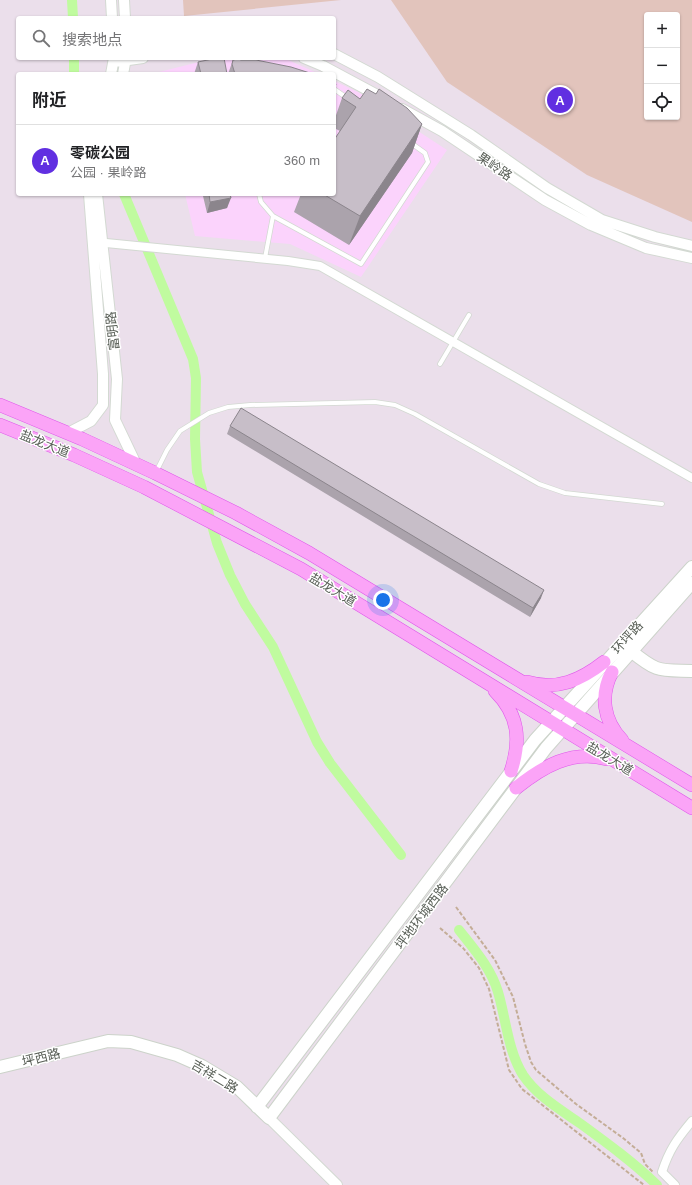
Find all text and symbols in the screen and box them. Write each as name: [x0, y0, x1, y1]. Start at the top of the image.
map controls: [644, 12, 680, 120]
button: +: [644, 12, 680, 48]
search box: [16, 16, 336, 60]
icon: search: [30, 27, 52, 49]
text: 搜索地点: [62, 31, 122, 48]
button: −: [644, 48, 680, 84]
button: locate: [644, 84, 680, 120]
pin: A: [547, 85, 573, 115]
text: 附近: [32, 91, 66, 110]
text: 零碳公园: [70, 144, 130, 161]
street label: 果岭路: [474, 149, 515, 184]
text: A: [40, 153, 50, 168]
text: 360 m: [284, 153, 320, 168]
text: 公园 · 果岭路: [70, 165, 147, 180]
street label: 富明路: [103, 311, 122, 351]
street label: 盐龙大道: [18, 427, 72, 460]
street label: 盐龙大道: [307, 570, 359, 609]
your location: [373, 590, 393, 610]
street label: 环坪路: [609, 618, 646, 657]
street label: 盐龙大道: [584, 739, 636, 778]
street label: 坪地环城西路: [392, 881, 451, 952]
street label: 坪西路: [20, 1045, 62, 1069]
street label: 吉祥二路: [189, 1057, 241, 1096]

